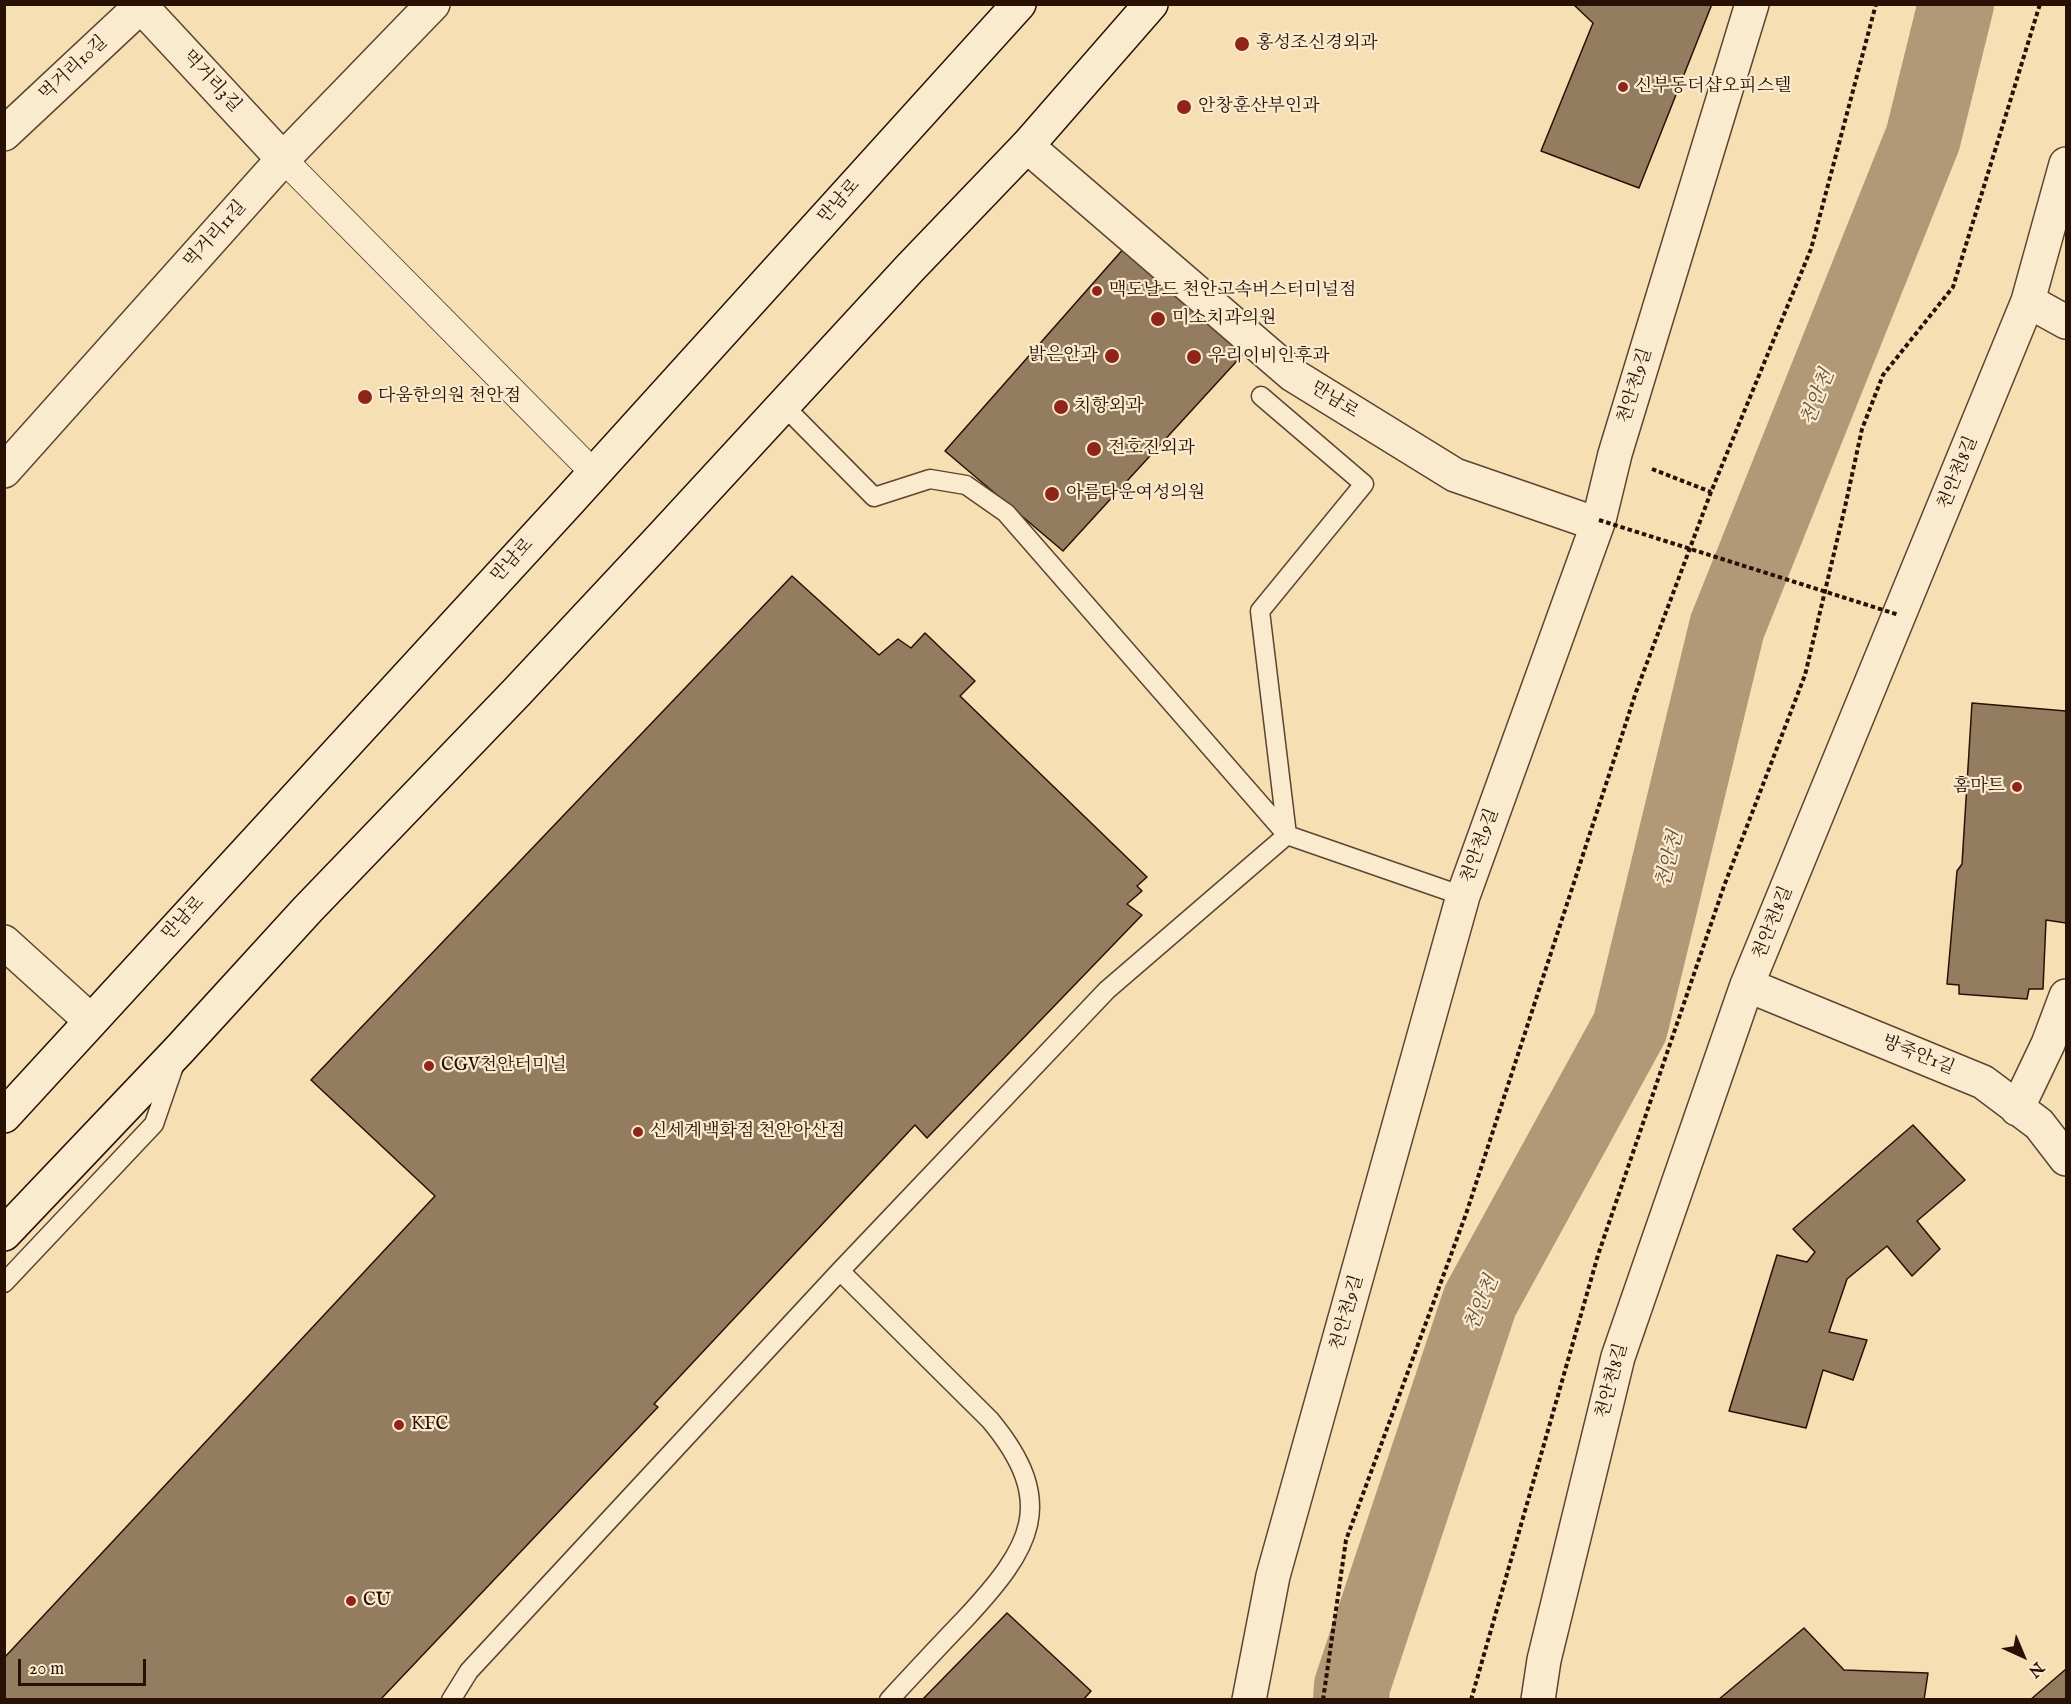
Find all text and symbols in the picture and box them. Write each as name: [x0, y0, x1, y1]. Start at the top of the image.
street label: 먹거리10길: [36, 32, 112, 106]
place label: 홍성조신경외과: [1256, 33, 1378, 55]
marker: 홍성조신경외과: [1233, 35, 1251, 53]
street label: 먹거리3길: [177, 47, 245, 117]
place label: 신부동더샵오피스텔: [1635, 76, 1791, 98]
marker: 신부동더샵오피스텔: [1616, 80, 1630, 94]
place label: 안창훈산부인과: [1198, 96, 1320, 118]
marker: 안창훈산부인과: [1175, 98, 1193, 116]
street label: 만남로: [815, 175, 865, 229]
street label: 먹거리11길: [180, 197, 252, 273]
place label: 맥도날드 천안고속버스터미널점: [1109, 280, 1356, 302]
marker: 맥도날드 천안고속버스터미널점: [1090, 284, 1104, 298]
place label: 미소치과의원: [1172, 308, 1276, 330]
marker: 미소치과의원: [1149, 310, 1167, 328]
place label: 밝은안과: [1028, 345, 1098, 367]
place label: 우리이비인후과: [1208, 346, 1330, 368]
street label: 천안천9길: [1614, 346, 1658, 426]
marker: 밝은안과: [1103, 347, 1121, 365]
marker: 우리이비인후과: [1185, 348, 1203, 366]
water label: 천안천: [1797, 367, 1841, 429]
street label: 만남로: [1306, 378, 1362, 424]
place label: 다움한의원 천안점: [378, 386, 521, 408]
marker: 다움한의원 천안점: [356, 388, 374, 406]
place label: 치항외과: [1074, 396, 1144, 418]
marker: 치항외과: [1052, 398, 1070, 416]
street label: 천안천8길: [1935, 433, 1983, 513]
place label: 전호진외과: [1108, 438, 1195, 460]
marker: 전호진외과: [1085, 440, 1103, 458]
place label: 아름다운여성의원: [1066, 483, 1205, 505]
marker: 아름다운여성의원: [1043, 485, 1061, 503]
street label: 만남로: [487, 535, 539, 587]
place label: 홈마트: [1953, 776, 2005, 798]
marker: 홈마트: [2010, 780, 2024, 794]
street label: 천안천9길: [1458, 806, 1504, 886]
water label: 천안천: [1652, 829, 1690, 891]
street label: 천안천8길: [1750, 883, 1798, 963]
street label: 만남로: [158, 893, 210, 945]
street label: 방죽안1길: [1879, 1032, 1957, 1080]
place label: CGV천안터미널: [441, 1055, 567, 1077]
marker: CGV천안터미널: [422, 1059, 436, 1073]
place label: 신세계백화점 천안아산점: [650, 1121, 845, 1143]
marker: 신세계백화점 천안아산점: [631, 1125, 645, 1139]
street label: 천안천9길: [1327, 1273, 1369, 1353]
water label: 천안천: [1461, 1273, 1505, 1335]
street label: 천안천8길: [1593, 1341, 1633, 1421]
place label: KFC: [411, 1414, 448, 1436]
marker: KFC: [392, 1418, 406, 1432]
place label: CU: [363, 1590, 391, 1612]
marker: CU: [344, 1594, 358, 1608]
north arrow: [1993, 1626, 2053, 1686]
scale bar: [21, 1647, 148, 1685]
text: N: [2024, 1657, 2047, 1681]
text: 20 m: [29, 1658, 64, 1681]

